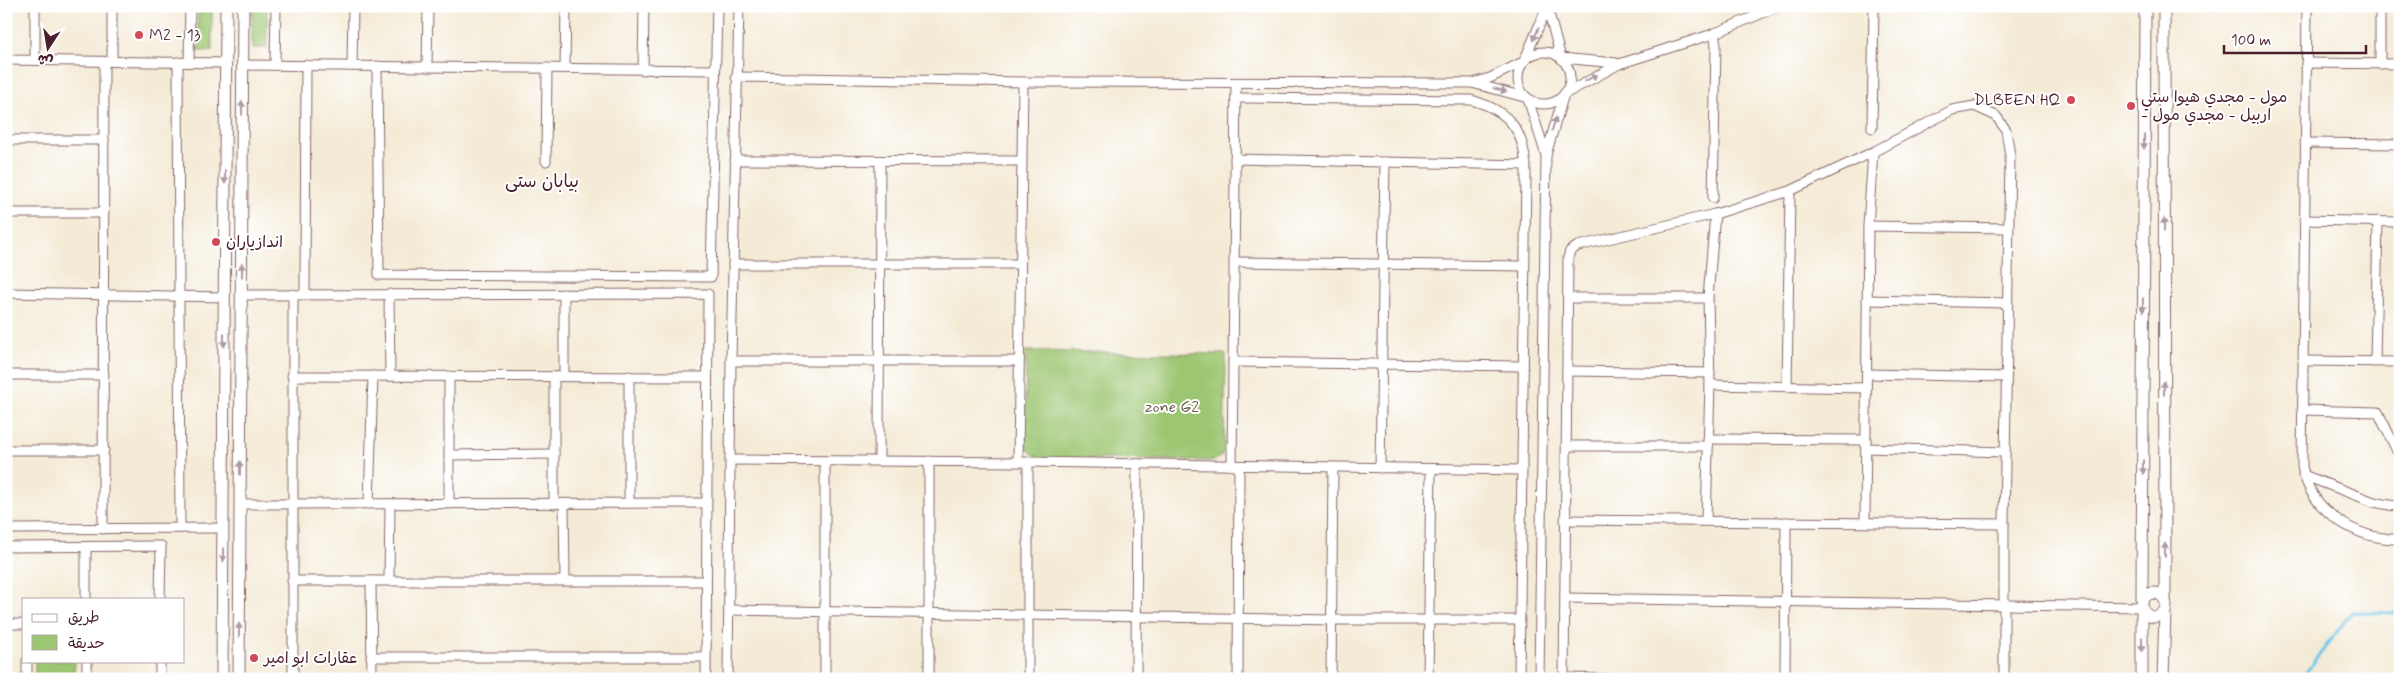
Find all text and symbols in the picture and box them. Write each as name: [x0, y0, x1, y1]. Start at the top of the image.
north arrow: [22, 22, 72, 72]
scale bar: [2224, 22, 2366, 54]
place label: M2 - 13: [149, 25, 201, 46]
one-way arrow: [1531, 27, 1539, 42]
marker: M2 - 13: [133, 29, 145, 41]
text: 100 m: [2231, 31, 2271, 51]
text: ش: [36, 49, 55, 70]
one-way arrow: [1584, 74, 1599, 82]
one-way arrow: [1492, 86, 1507, 94]
place label: مول - مجدي هيوا ستي - اربيل - مجدي مول: [2141, 87, 2287, 126]
place label: DLBEEN HQ: [1974, 90, 2061, 111]
marker: DLBEEN HQ: [2065, 94, 2077, 106]
one-way arrow: [238, 99, 246, 115]
marker: مول - مجدي هيوا ستي - اربيل - مجدي مول: [2125, 100, 2137, 112]
one-way arrow: [1551, 117, 1559, 132]
one-way arrow: [2140, 135, 2148, 151]
one-way arrow: [221, 170, 229, 186]
district label: بیابان ستی: [505, 170, 579, 194]
one-way arrow: [2160, 217, 2168, 233]
place label: اندازياران: [226, 232, 283, 253]
marker: اندازياران: [210, 236, 222, 248]
one-way arrow: [238, 262, 246, 278]
one-way arrow: [2139, 297, 2147, 313]
one-way arrow: [220, 332, 228, 348]
one-way arrow: [2160, 379, 2168, 395]
park label: zone G2: [1145, 397, 1199, 418]
one-way arrow: [236, 459, 244, 475]
one-way arrow: [2139, 460, 2147, 476]
one-way arrow: [2161, 542, 2169, 558]
one-way arrow: [219, 547, 227, 563]
legend: [22, 598, 185, 662]
text: طريق: [68, 608, 100, 628]
one-way arrow: [236, 622, 244, 638]
text: حديقة: [68, 634, 105, 654]
one-way arrow: [2138, 637, 2146, 653]
place label: عقارات ابو امير: [262, 648, 357, 669]
marker: عقارات ابو امير: [248, 652, 260, 664]

